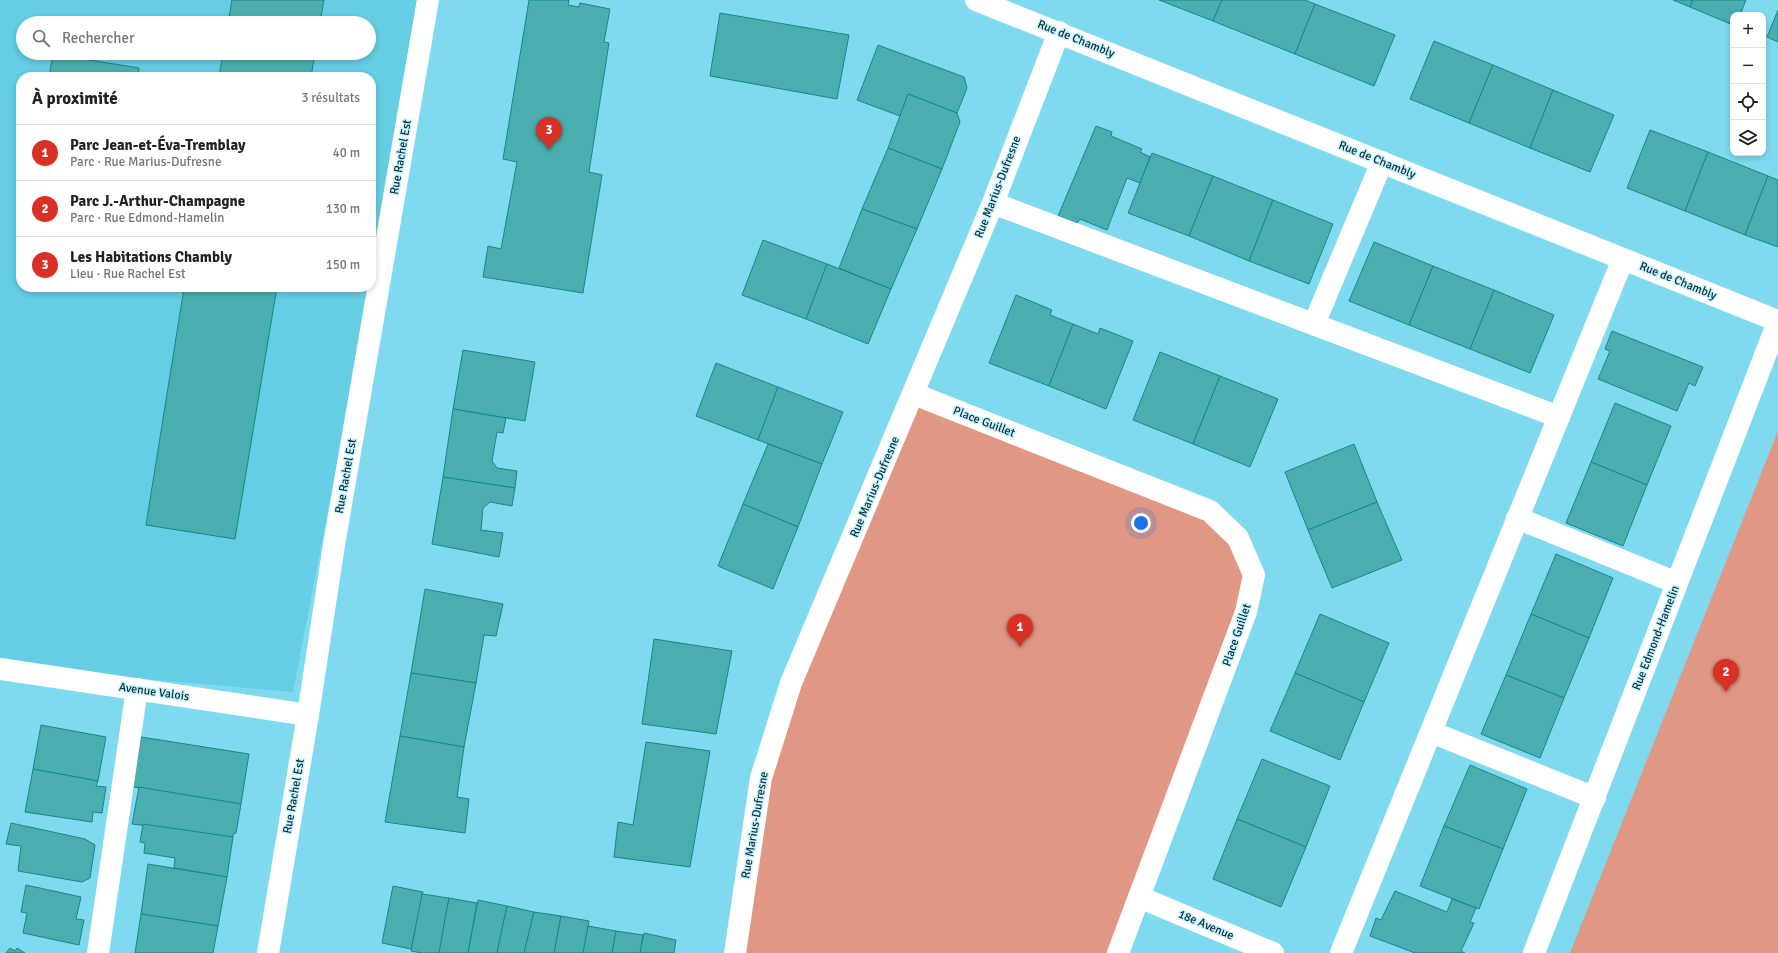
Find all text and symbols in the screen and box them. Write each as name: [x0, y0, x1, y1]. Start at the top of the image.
map controls: [1730, 12, 1766, 156]
button: +: [1730, 12, 1766, 48]
search box: [16, 16, 376, 60]
street label: Rue de Chambly: [1035, 17, 1117, 61]
icon: search: [30, 27, 52, 49]
text: Rechercher: [62, 29, 135, 47]
button: −: [1730, 48, 1766, 84]
button: locate: [1730, 84, 1766, 120]
text: À proximité: [32, 88, 118, 109]
text: 3 résultats: [301, 90, 360, 106]
pin: 3: [536, 117, 562, 150]
street label: Rue Rachel Est: [387, 118, 415, 196]
button: layers: [1730, 120, 1766, 156]
street label: Rue Marius-Dufresne: [972, 134, 1024, 240]
text: Parc Jean-et-Éva-Tremblay: [70, 136, 245, 154]
street label: Rue de Chambly: [1336, 138, 1418, 182]
text: 1: [41, 145, 49, 161]
text: 40 m: [333, 145, 360, 161]
text: Parc · Rue Marius-Dufresne: [70, 154, 221, 170]
text: Parc J.-Arthur-Champagne: [70, 192, 245, 210]
text: 2: [41, 201, 49, 217]
text: 130 m: [326, 201, 360, 217]
text: Parc · Rue Edmond-Hamelin: [70, 210, 224, 226]
text: Les Habitations Chambly: [70, 248, 232, 266]
text: 3: [41, 257, 49, 273]
text: 150 m: [326, 257, 360, 273]
street label: Rue de Chambly: [1637, 259, 1719, 303]
text: Lieu · Rue Rachel Est: [70, 266, 186, 282]
street label: Place Guillet: [951, 403, 1017, 441]
street label: Rue Marius-Dufresne: [847, 434, 903, 540]
street label: Rue Rachel Est: [332, 437, 360, 515]
your location: [1131, 513, 1151, 533]
street label: Rue Edmond-Hamelin: [1629, 583, 1683, 693]
street label: Place Guillet: [1219, 602, 1255, 668]
pin: 1: [1007, 614, 1033, 647]
pin: 2: [1713, 659, 1739, 692]
street label: Avenue Valois: [118, 680, 190, 704]
street label: Rue Rachel Est: [280, 757, 308, 835]
street label: Rue Marius-Dufresne: [738, 770, 772, 880]
street label: 18e Avenue: [1176, 907, 1236, 943]

